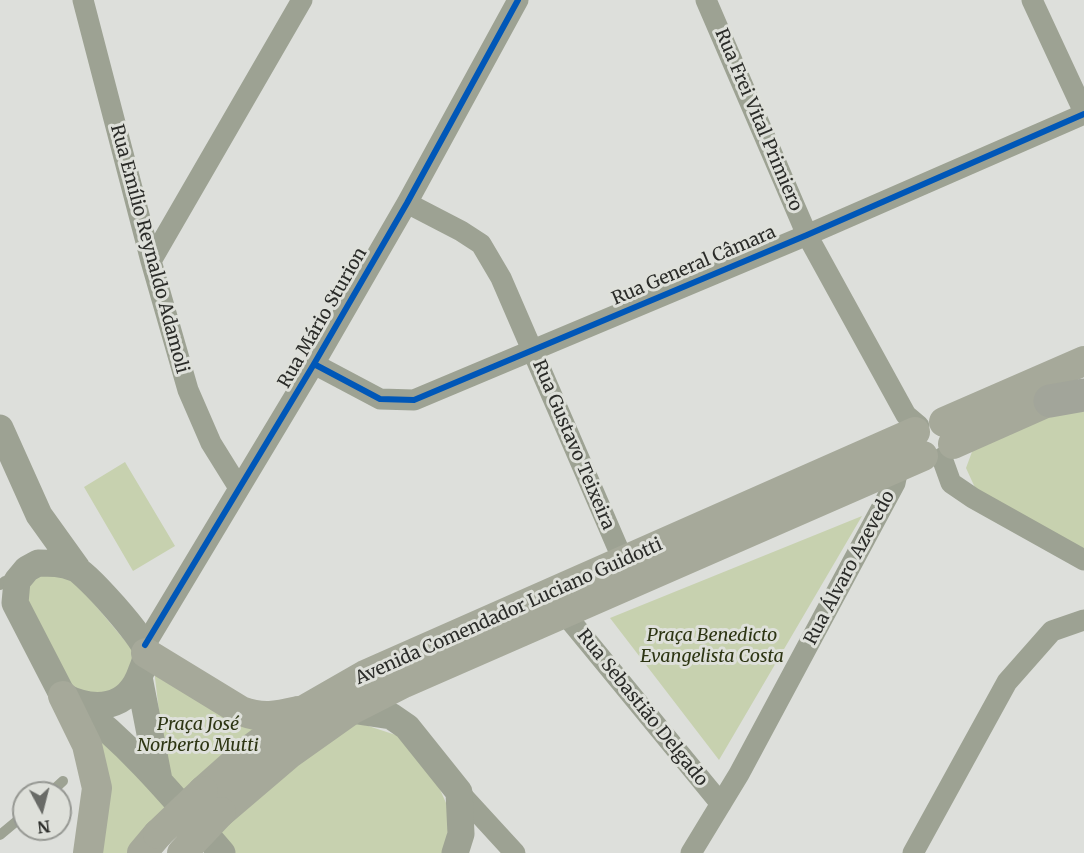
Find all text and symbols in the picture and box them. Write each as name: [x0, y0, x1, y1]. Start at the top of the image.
street label: Rua Frei Vital Primiero: [710, 26, 806, 214]
street label: Rua Emílio Reynaldo Adamoli: [105, 122, 193, 376]
street label: Rua General Câmara: [609, 222, 779, 310]
street label: Rua Mário Sturion: [274, 244, 372, 392]
street label: Rua Gustavo Teixeira: [527, 357, 619, 533]
street label: Rua Álvaro Azevedo: [800, 487, 900, 649]
street label: Avenida Comendador Luciano Guidotti: [352, 534, 666, 690]
street label: Rua Sebastião Delgado: [572, 625, 712, 791]
park label: Praça Benedicto Evangelista Costa: [640, 625, 784, 668]
park label: Praça José Norberto Mutti: [137, 714, 259, 756]
north arrow: [12, 781, 72, 841]
text: N: [36, 816, 51, 838]

